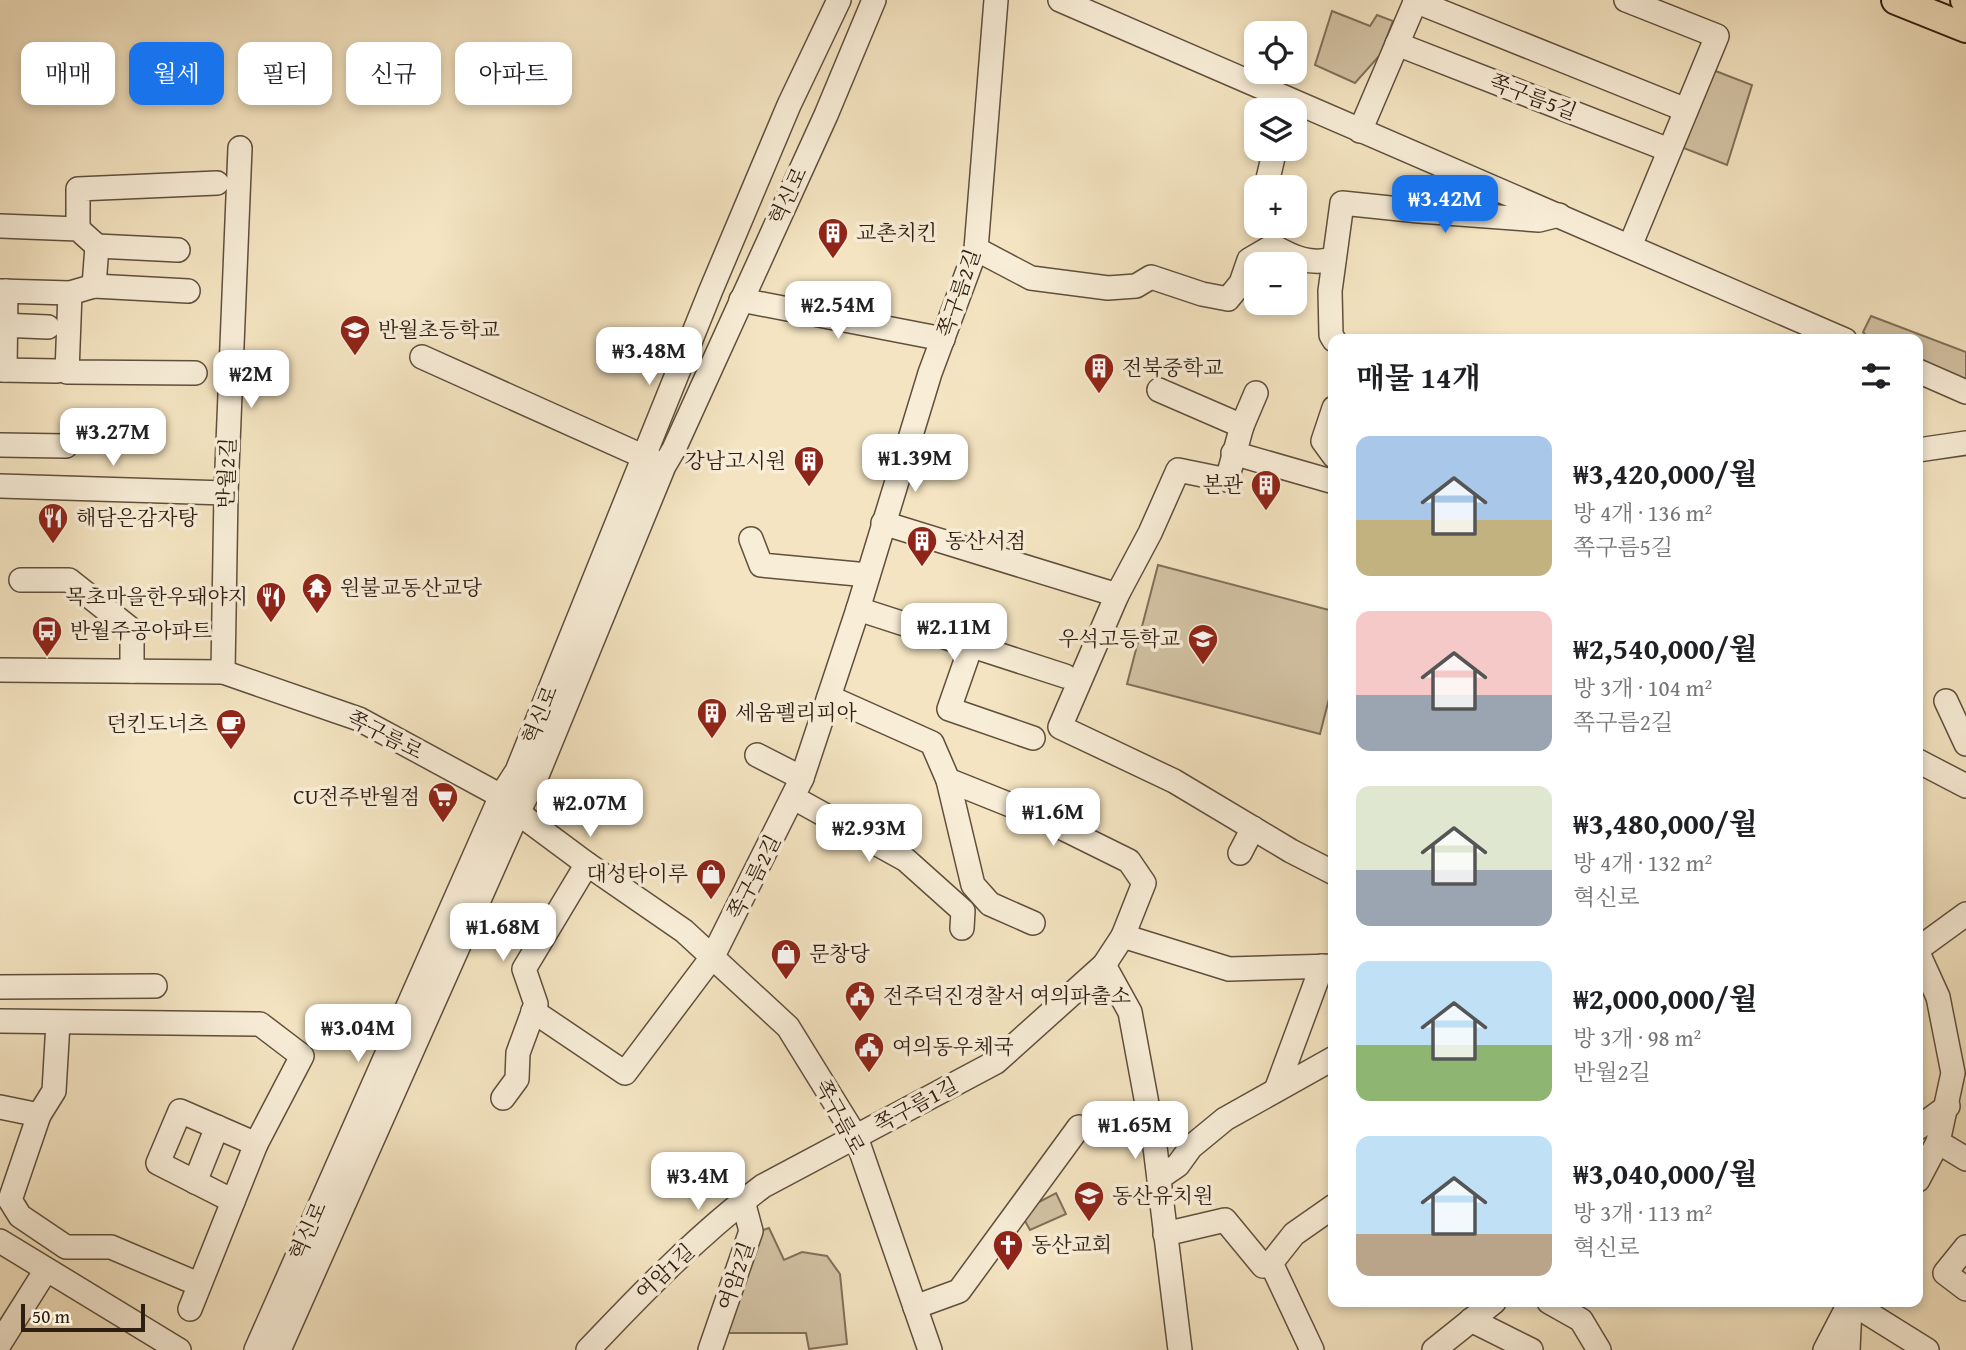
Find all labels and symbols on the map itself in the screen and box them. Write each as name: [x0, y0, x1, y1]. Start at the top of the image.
street label: 쪽구름5길: [1485, 66, 1581, 127]
street label: 혁신로: [761, 162, 814, 230]
pin: ₩3.42M: [1388, 176, 1502, 235]
building icon: 교촌치킨: [816, 216, 850, 260]
place label: 교촌치킨: [856, 217, 937, 248]
street label: 쪽구름2길: [929, 245, 988, 341]
pin: ₩2.54M: [781, 282, 895, 341]
school or university icon: 반월초등학교: [338, 313, 372, 357]
place label: 반월초등학교: [378, 314, 500, 345]
pin: ₩3.48M: [592, 328, 706, 387]
pin: ₩2M: [217, 350, 285, 410]
building icon: 전북중학교: [1082, 351, 1116, 395]
place label: 전북중학교: [1122, 352, 1223, 383]
pin: ₩3.27M: [56, 408, 170, 468]
pin: ₩1.39M: [858, 434, 972, 494]
street label: 반월2길: [210, 437, 243, 509]
building icon: 강남고시원: [792, 444, 826, 488]
place label: 강남고시원: [685, 445, 786, 476]
building icon: 본관: [1249, 468, 1283, 512]
place label: 본관: [1202, 469, 1244, 500]
restaurant icon: 해담은감자탕: [36, 501, 70, 545]
place label: 해담은감자탕: [76, 502, 198, 533]
building icon: 동산서점: [905, 524, 939, 568]
place label: 동산서점: [945, 525, 1026, 556]
temple icon: 원불교동산교당: [300, 571, 334, 615]
place label: 원불교동산교당: [340, 572, 483, 603]
restaurant icon: 목초마을한우돼야지: [254, 580, 288, 624]
place label: 목초마을한우돼야지: [65, 581, 248, 612]
pin: ₩2.11M: [897, 604, 1011, 663]
bus stop icon: 반월주공아파트: [30, 614, 64, 658]
place label: 반월주공아파트: [70, 615, 212, 646]
school or university icon: 우석고등학교: [1186, 622, 1220, 666]
place label: 우석고등학교: [1058, 623, 1180, 654]
street label: 혁신로: [514, 681, 565, 749]
building icon: 세움펠리피아: [695, 696, 729, 740]
place label: 세움펠리피아: [735, 697, 857, 728]
street label: 쪽구름로: [342, 702, 428, 767]
cafe icon: 던킨도너츠: [214, 707, 248, 751]
place label: 던킨도너츠: [107, 708, 208, 739]
supermarket icon: CU전주반월점: [426, 780, 460, 824]
pin: ₩2.07M: [533, 780, 647, 839]
place label: CU전주반월점: [293, 781, 420, 812]
pin: ₩1.6M: [1004, 788, 1102, 848]
pin: ₩2.93M: [812, 804, 926, 864]
street label: 쪽구름2길: [719, 829, 788, 924]
shop icon: 대성타이루: [694, 857, 728, 901]
place label: 대성타이루: [587, 858, 688, 889]
pin: ₩1.68M: [446, 904, 560, 963]
shop icon: 문창당: [769, 937, 803, 981]
place label: 문창당: [809, 938, 871, 969]
public building icon: 전주덕진경찰서 여의파출소: [843, 979, 877, 1023]
place label: 전주덕진경찰서 여의파출소: [883, 980, 1131, 1011]
pin: ₩3.04M: [301, 1004, 415, 1064]
public building icon: 여의동우체국: [852, 1030, 886, 1074]
place label: 여의동우체국: [892, 1031, 1014, 1062]
street label: 쪽구름1길: [868, 1069, 963, 1140]
street label: 쪽구름로: [808, 1074, 873, 1160]
pin: ₩1.65M: [1078, 1102, 1192, 1161]
pin: ₩3.4M: [649, 1152, 747, 1212]
school or university icon: 동산유치원: [1072, 1179, 1106, 1223]
place label: 동산유치원: [1112, 1180, 1213, 1211]
street label: 혁신로: [281, 1197, 334, 1265]
church icon: 동산교회: [991, 1228, 1025, 1272]
place label: 동산교회: [1031, 1229, 1112, 1260]
street label: 여암1길: [628, 1236, 701, 1307]
street label: 여암2길: [709, 1237, 762, 1314]
scale bar: [21, 1301, 145, 1333]

